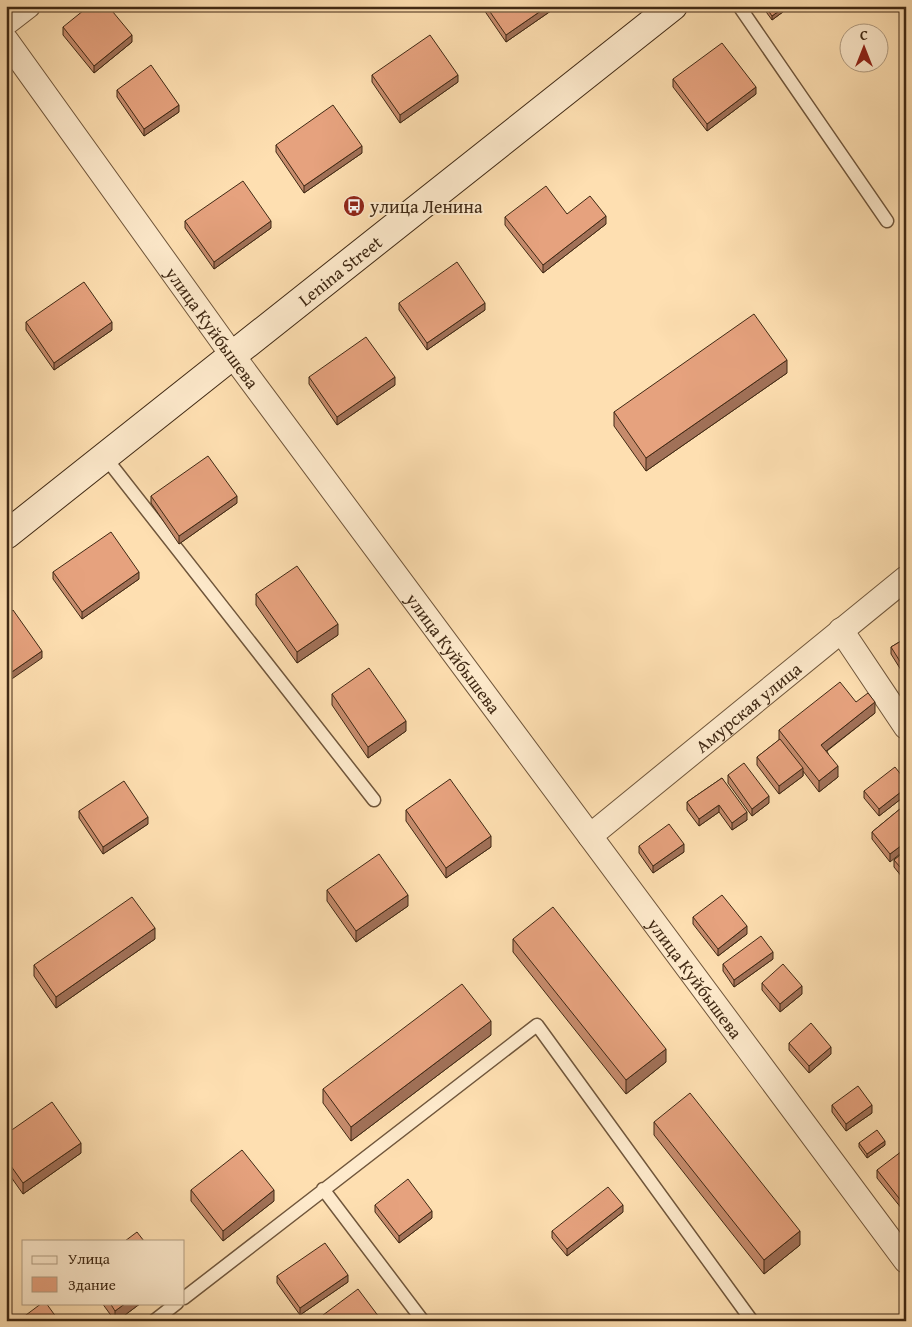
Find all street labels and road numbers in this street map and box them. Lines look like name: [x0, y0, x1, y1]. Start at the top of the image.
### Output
street label: Lenina Street: [292, 228, 388, 312]
street label: улица Куйбышева: [159, 260, 266, 394]
street label: улица Куйбышева: [399, 586, 508, 719]
street label: Амурская улица: [689, 655, 807, 759]
street label: улица Куйбышева: [641, 911, 750, 1044]

